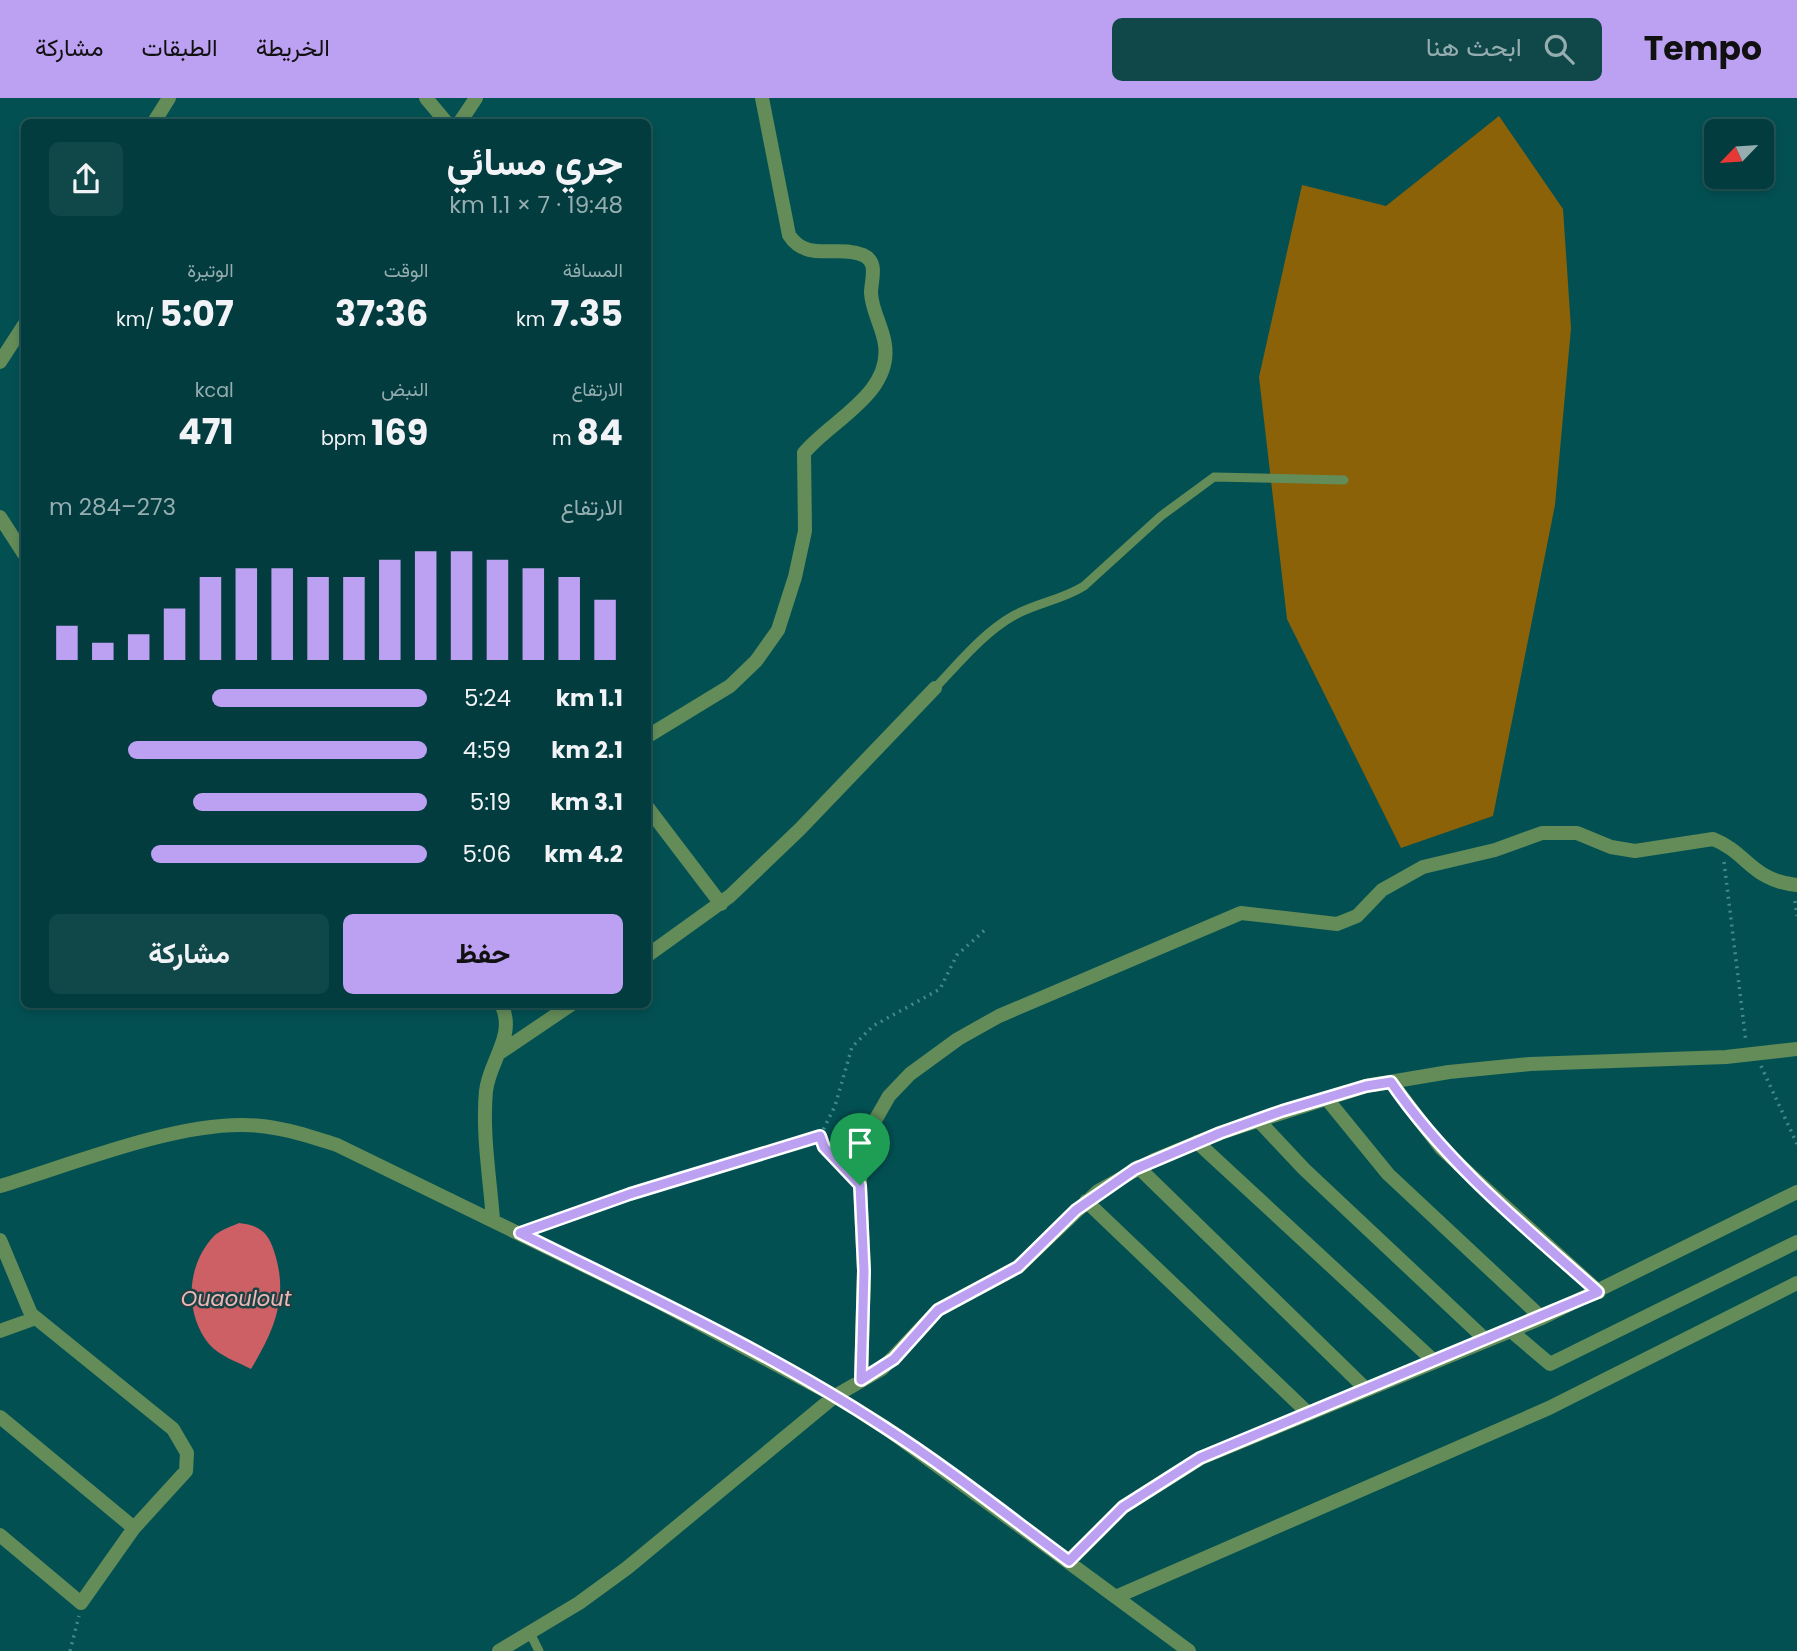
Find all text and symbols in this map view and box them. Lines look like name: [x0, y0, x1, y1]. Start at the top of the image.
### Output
search box: [1112, 18, 1602, 81]
text: Tempo: [1644, 25, 1762, 72]
text: ابحث هنا: [1426, 29, 1522, 65]
icon: search: [1540, 30, 1578, 68]
text: مشاركة: [35, 31, 103, 64]
text: الطبقات: [141, 31, 218, 64]
text: الخريطة: [256, 31, 330, 64]
north arrow: [1704, 119, 1774, 189]
map controls: [1704, 119, 1774, 189]
text: جري مسائي: [446, 135, 623, 188]
button: share: [49, 142, 123, 216]
text: 19:48 · 7 × 1.1 km: [449, 189, 623, 221]
text: الوتيرة: [187, 257, 234, 284]
text: الوقت: [384, 257, 428, 284]
text: المسافة: [563, 257, 623, 284]
text: 5:07: [159, 289, 234, 338]
text: 37:36: [335, 289, 428, 338]
text: 7.35: [550, 289, 623, 338]
text: /km: [116, 306, 159, 333]
text: km: [516, 306, 550, 333]
text: النبض: [381, 376, 428, 403]
text: الارتفاع: [571, 376, 623, 403]
text: kcal: [195, 377, 234, 404]
text: 471: [178, 407, 234, 456]
text: 169: [371, 408, 428, 457]
text: 84: [577, 408, 623, 457]
text: bpm: [321, 425, 371, 452]
text: m: [552, 425, 577, 452]
text: 273–284 m: [49, 491, 176, 523]
text: الارتفاع: [561, 491, 623, 523]
text: 5:24: [464, 682, 511, 714]
text: 1.1 km: [556, 682, 623, 714]
text: 4:59: [463, 734, 511, 766]
text: 2.1 km: [551, 734, 623, 766]
text: 5:19: [470, 786, 511, 818]
text: 3.1 km: [550, 786, 623, 818]
text: 5:06: [463, 838, 511, 870]
text: 4.2 km: [544, 838, 623, 870]
button: مشاركة: [49, 914, 329, 994]
button: حفظ: [343, 914, 623, 994]
pin: [830, 1113, 890, 1185]
icon: arrive: [841, 1124, 879, 1162]
water label: Ouaoulout: [181, 1284, 292, 1313]

